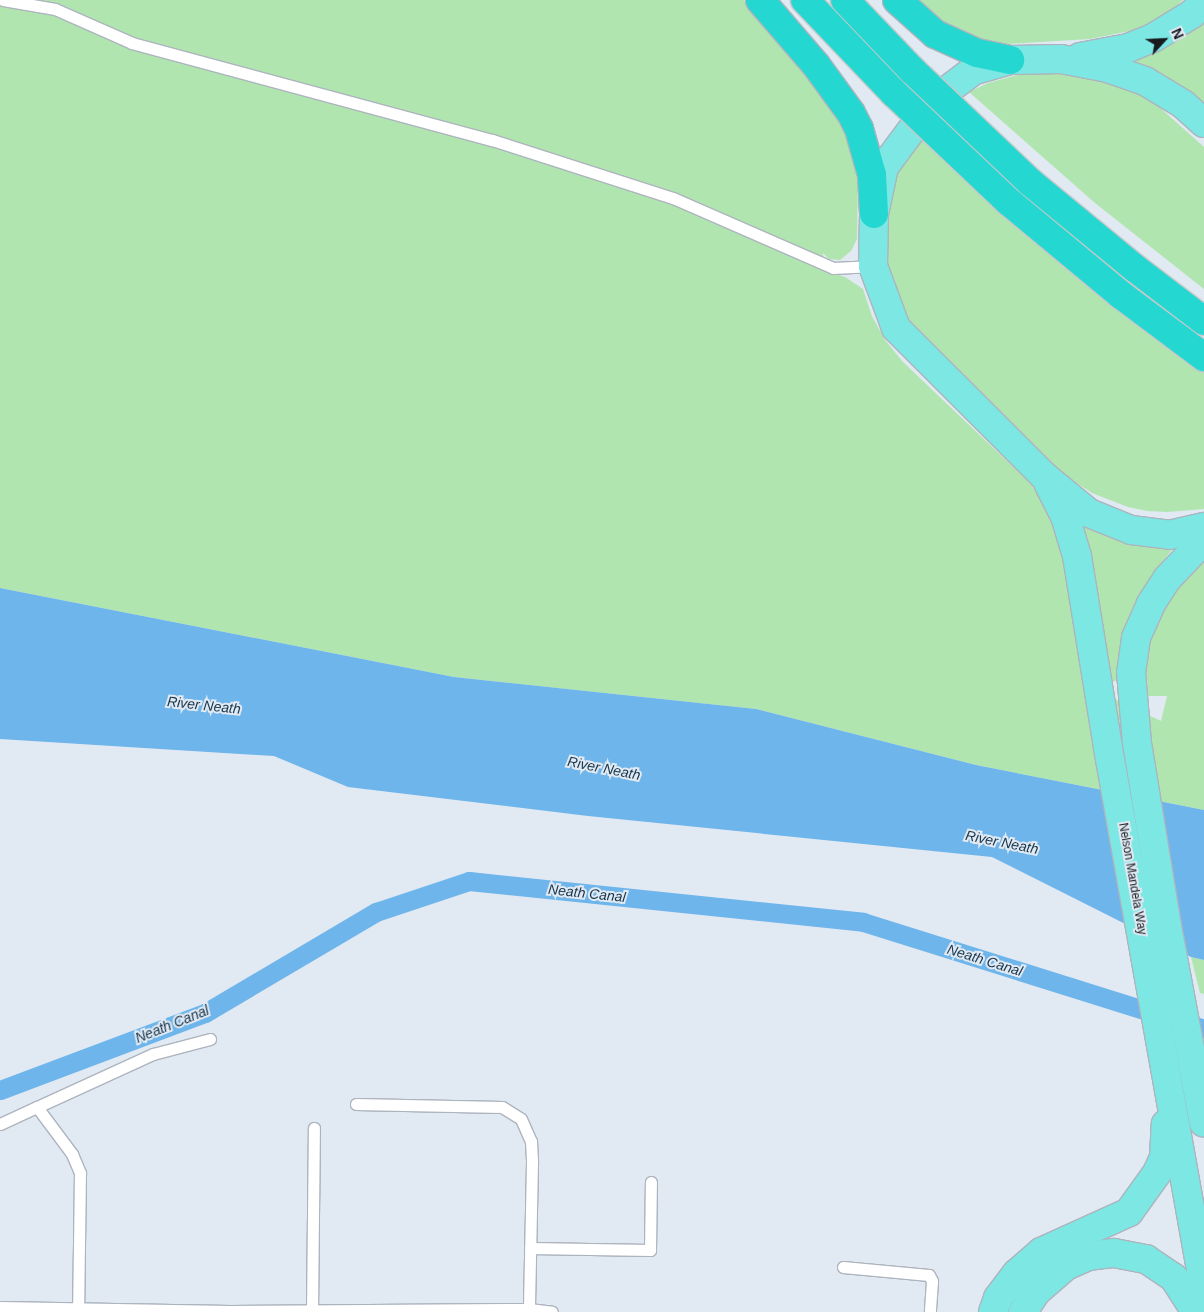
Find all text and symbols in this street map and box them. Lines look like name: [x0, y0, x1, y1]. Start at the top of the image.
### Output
north arrow: [1139, 15, 1189, 65]
text: N: [1168, 26, 1187, 42]
water label: River Neath: [166, 693, 242, 717]
water label: River Neath: [566, 753, 642, 783]
street label: Nelson Mandela Way: [1115, 822, 1149, 936]
water label: River Neath: [964, 827, 1040, 857]
water label: Neath Canal: [547, 881, 627, 905]
water label: Neath Canal: [945, 941, 1025, 979]
water label: Neath Canal: [133, 1002, 211, 1046]

